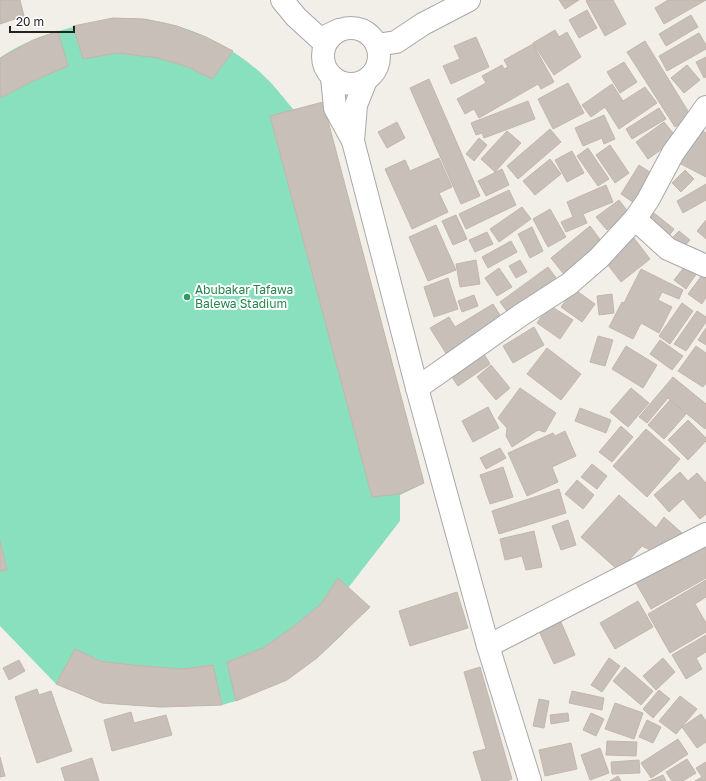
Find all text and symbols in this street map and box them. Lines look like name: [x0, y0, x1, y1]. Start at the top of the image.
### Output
scale bar: [10, 8, 74, 34]
text: 20 m: [16, 14, 44, 29]
place label: Abubakar Tafawa Balewa Stadium: [195, 282, 293, 311]
marker: Abubakar Tafawa Balewa Stadium: [182, 292, 192, 302]

